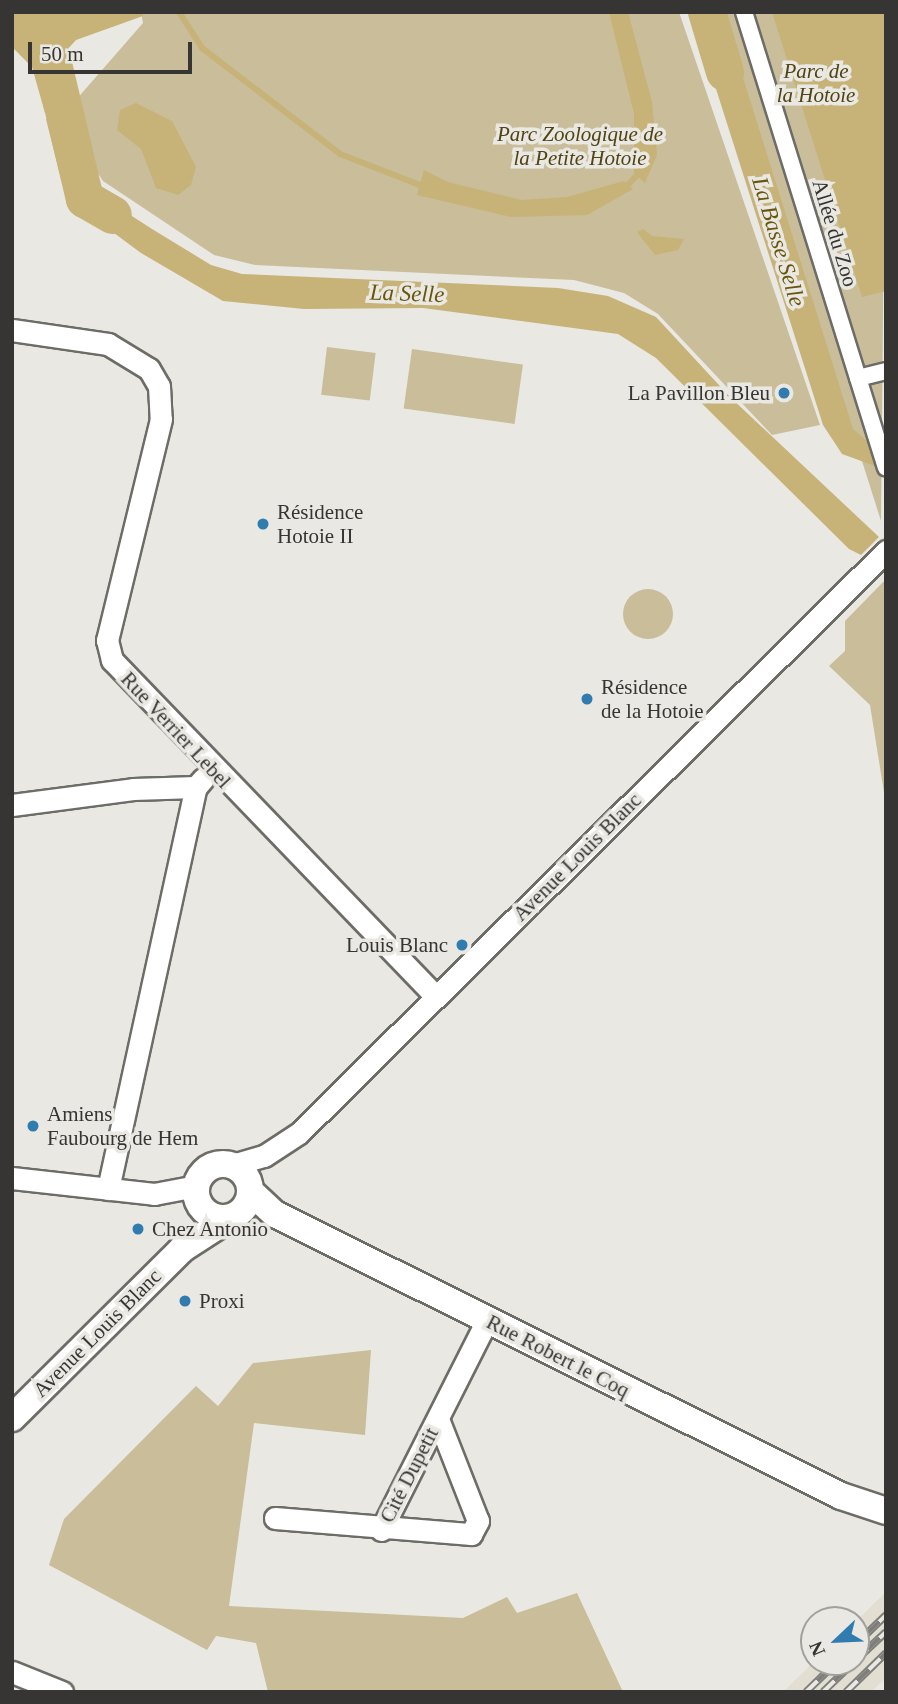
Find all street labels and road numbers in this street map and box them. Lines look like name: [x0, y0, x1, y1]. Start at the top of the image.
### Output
street label: Allée du Zoo: [807, 176, 863, 290]
street label: Rue Verrier Lebel: [115, 666, 237, 794]
street label: Avenue Louis Blanc: [508, 788, 646, 926]
street label: Avenue Louis Blanc: [28, 1264, 166, 1402]
street label: Rue Robert le Coq: [482, 1309, 634, 1403]
street label: Cité Dupetit: [374, 1423, 444, 1527]

